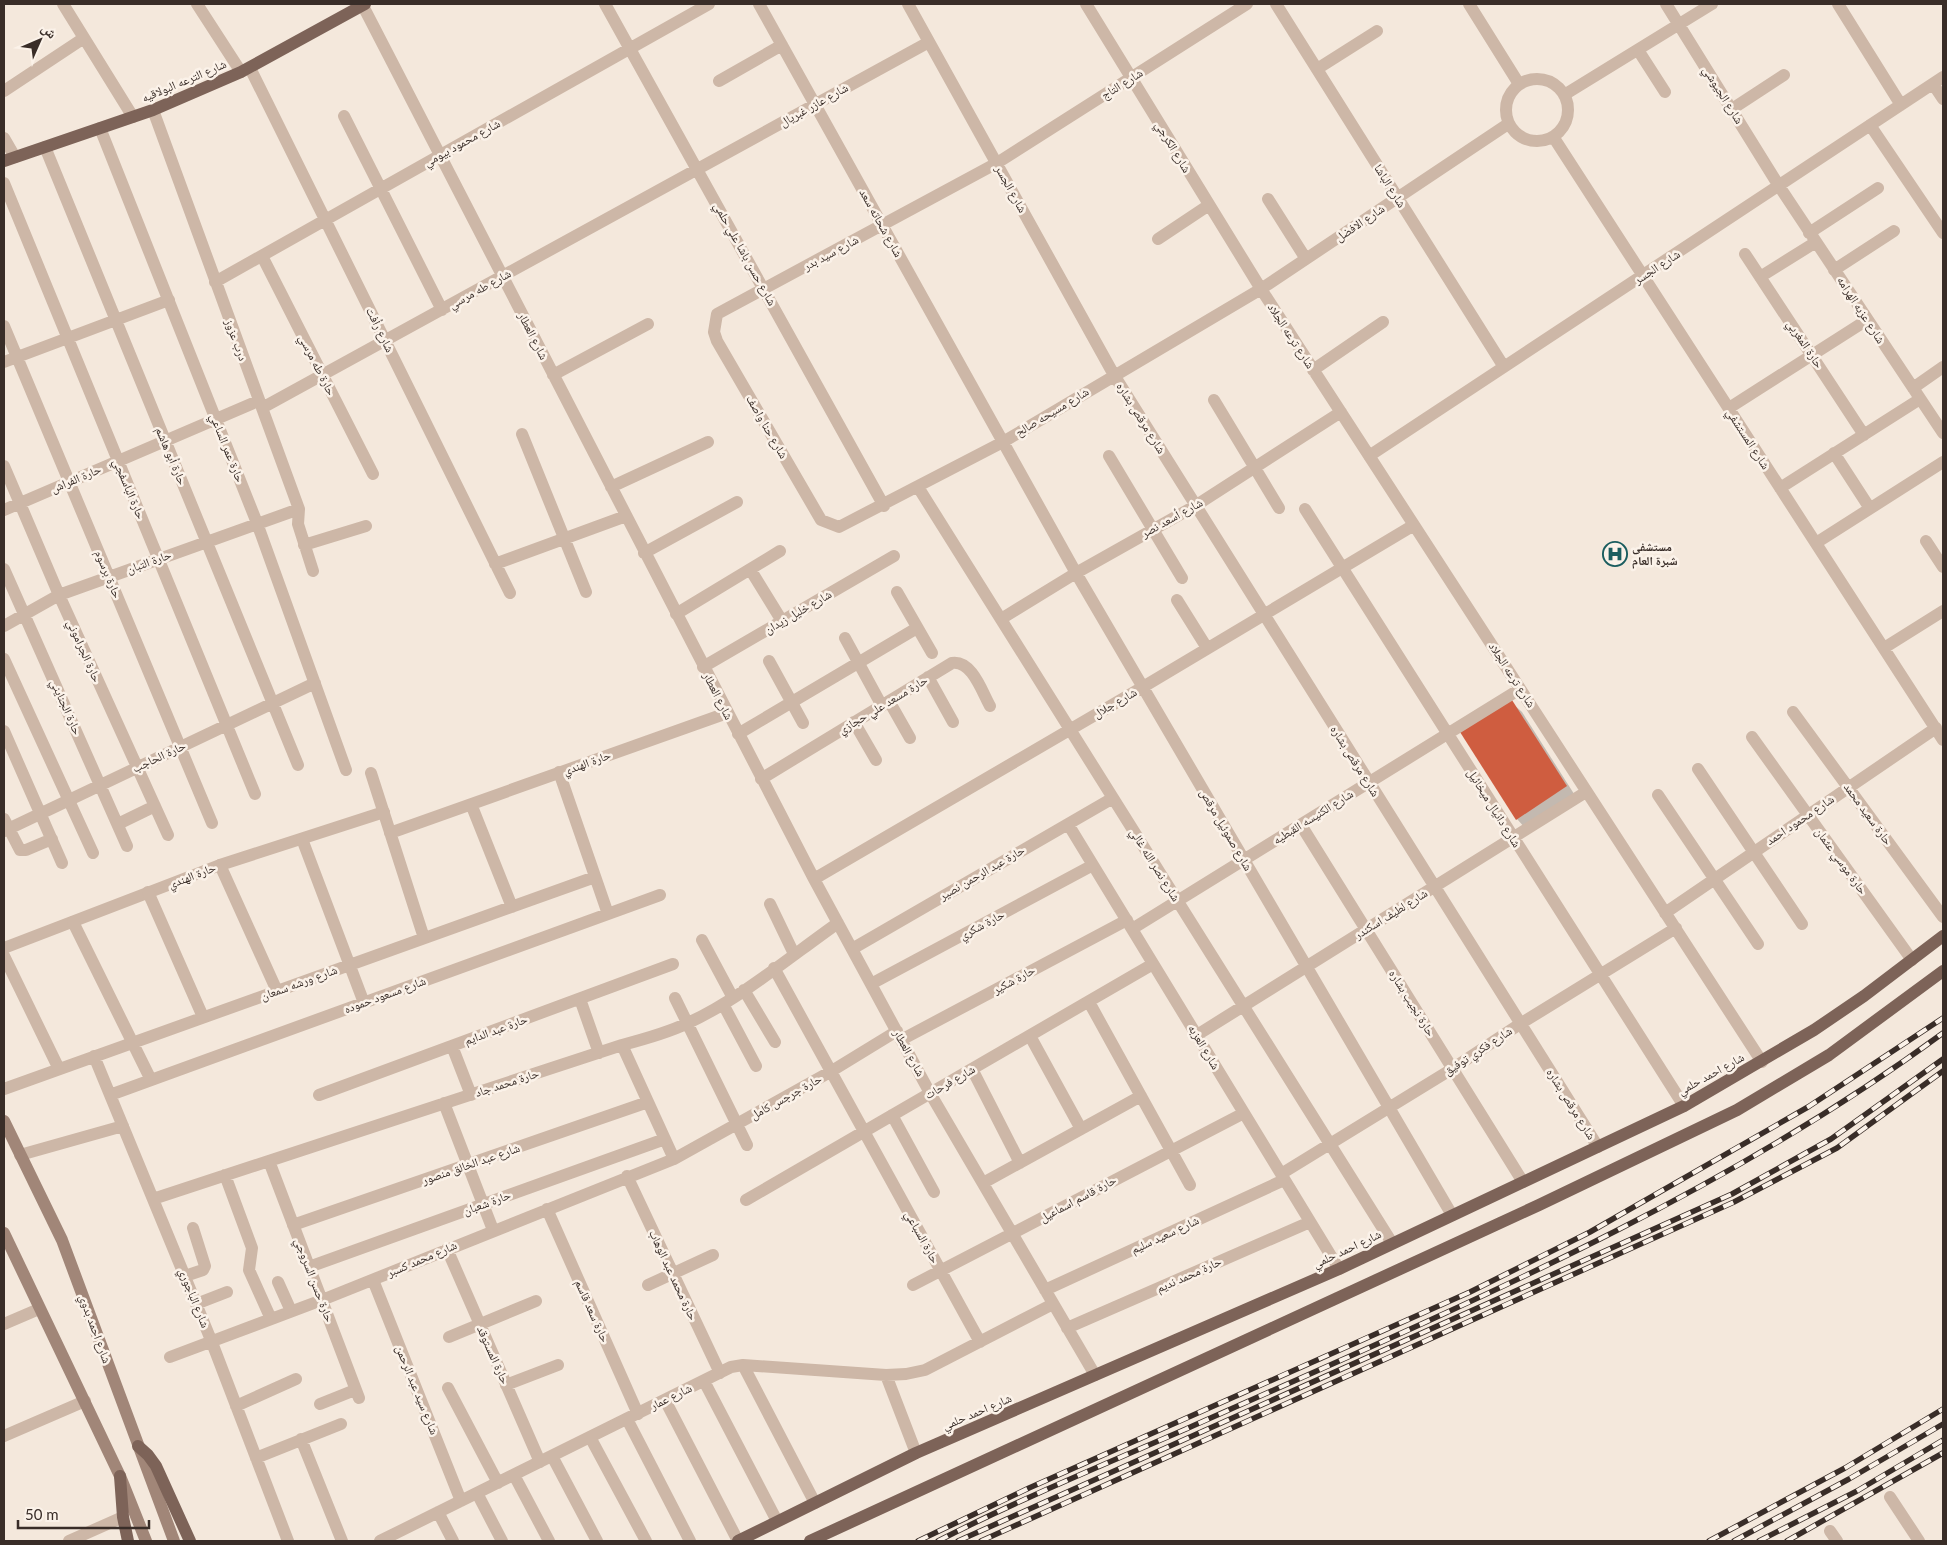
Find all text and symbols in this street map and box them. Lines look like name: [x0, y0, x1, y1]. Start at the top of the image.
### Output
north arrow: [15, 15, 65, 65]
text: ش: [38, 19, 61, 43]
street label: شارع الترعه البولاقيه: [139, 56, 229, 106]
street label: شارع الجيوشي: [1697, 63, 1747, 128]
street label: شارع التاج: [1098, 65, 1146, 103]
street label: شارع عازر غبريال: [777, 80, 851, 130]
street label: شارع محمود بيومي: [421, 115, 504, 172]
street label: شارع الكرجي: [1150, 118, 1195, 177]
street label: شارع الجسر: [991, 161, 1031, 216]
street label: شارع الباشا: [1370, 161, 1410, 211]
street label: شارع شحاته سعد: [856, 186, 906, 260]
street label: شارع حسن باشا علي حلمي: [708, 199, 780, 310]
street label: شارع الافضل: [1332, 201, 1388, 245]
street label: شارع سيد بدر: [800, 232, 862, 275]
street label: شارع الجسر: [1630, 246, 1683, 288]
street label: شارع طه مرسي: [446, 265, 515, 314]
street label: شارع عزبه الهرامه: [1833, 273, 1889, 347]
street label: شارع ترعه الجلاد: [1264, 300, 1318, 372]
street label: شارع رأفت: [362, 305, 398, 355]
street label: شارع العطار: [514, 309, 552, 363]
street label: درب عزوز: [221, 316, 251, 363]
street label: حارة المغربي: [1781, 317, 1827, 373]
street label: حارة طه مرسي: [293, 332, 339, 399]
street label: شارع مرقص بشاره: [1113, 379, 1169, 457]
street label: شارع مسيحه صالح: [1012, 384, 1092, 440]
street label: شارع حنا واصف: [742, 392, 792, 462]
street label: شارع المستشفي: [1721, 406, 1774, 474]
street label: حارة عمر الساعي: [204, 411, 248, 486]
street label: حارة أبو هاشم: [152, 425, 191, 488]
street label: حارة الباسفجي: [107, 456, 149, 523]
street label: حارة الفراش: [48, 461, 104, 496]
street label: شارع أسعد نصر: [1138, 495, 1206, 542]
place label: مستشفى شبرة العام: [1632, 539, 1678, 569]
hospital icon: مستشفى شبرة العام: [1602, 541, 1628, 567]
street label: حارة التبان: [124, 546, 174, 577]
street label: حارة برسوم: [91, 547, 125, 601]
street label: شارع خليل زيدان: [761, 586, 835, 638]
street label: حارة الجراموني: [61, 617, 105, 686]
street label: شارع ترعه الجلاد: [1485, 639, 1539, 711]
street label: شارع العطار: [699, 669, 737, 723]
street label: حارة مسعد علي حجازي: [835, 672, 932, 740]
street label: حارة الجنايني: [45, 677, 85, 738]
street label: شارع جلال: [1090, 684, 1140, 722]
street label: شارع مرقص بشاره: [1327, 722, 1383, 800]
street label: حارة الحاجب: [130, 738, 188, 776]
street label: حارة الهندي: [561, 747, 614, 781]
street label: شارع دانيال ميخائيل: [1463, 766, 1525, 851]
street label: حارة سعيد محمد: [1841, 780, 1896, 848]
street label: شارع صموئيل مرقص: [1196, 786, 1256, 874]
street label: شارع الكنيسه القبطيه: [1270, 786, 1356, 848]
street label: شارع محمود احمد: [1763, 791, 1837, 849]
street label: حارة موسي عثمان: [1810, 824, 1871, 899]
street label: شارع نصر الله غالي: [1124, 825, 1184, 906]
street label: حارة عبد الرحمن نصير: [935, 842, 1028, 904]
street label: حارة الهندي: [166, 859, 219, 894]
street label: شارع لطيف اسكندر: [1351, 885, 1431, 943]
street label: حارة شكري: [957, 906, 1009, 945]
street label: شارع ورشه سمعان: [258, 962, 340, 1004]
street label: حارة شكير: [989, 962, 1038, 998]
street label: حارة نجيب بشاره: [1386, 967, 1439, 1039]
street label: شارع مسعود حموده: [342, 973, 428, 1017]
street label: حارة عبد الدايم: [462, 1011, 530, 1049]
street label: شارع العزبه: [1184, 1022, 1224, 1073]
street label: شارع فكري توفيق: [1441, 1023, 1516, 1081]
street label: شارع العطار: [889, 1026, 929, 1079]
street label: شارع احمد حلمي: [1675, 1049, 1748, 1101]
street label: شارع فرحات: [922, 1061, 978, 1103]
street label: حارة محمد جاد: [473, 1065, 541, 1100]
street label: شارع مرقص بشاره: [1543, 1065, 1599, 1143]
street label: حارة جرجس كامل: [747, 1071, 824, 1122]
street label: شارع عبد الخالق منصور: [419, 1140, 522, 1189]
street label: حارة قاسم اسماعيل: [1037, 1172, 1120, 1226]
street label: حارة شعبان: [461, 1187, 513, 1218]
street label: حارة السباعي: [899, 1208, 943, 1267]
street label: شارع سعيد سليم: [1128, 1212, 1202, 1258]
street label: شارع احمد حلمي: [1310, 1226, 1385, 1274]
street label: حارة محمد عبد الوهاب: [646, 1227, 701, 1323]
street label: حارة حسن السروجي: [289, 1236, 337, 1325]
street label: شارع محمد كسبر: [384, 1237, 459, 1281]
street label: حارة محمد نديم: [1154, 1253, 1225, 1297]
street label: شارع الباجوري: [173, 1266, 213, 1331]
street label: حارة سعد قاسم: [571, 1277, 613, 1345]
street label: شارع احمد بدوي: [73, 1292, 115, 1366]
street label: حارة المستوقد: [474, 1323, 513, 1387]
street label: شارع سيد عبد الرحمن: [392, 1343, 442, 1437]
street label: شارع عمار: [647, 1380, 695, 1414]
street label: شارع احمد حلمي: [940, 1390, 1015, 1436]
scale bar: [18, 1498, 149, 1530]
text: 50 m: [25, 1505, 59, 1523]

